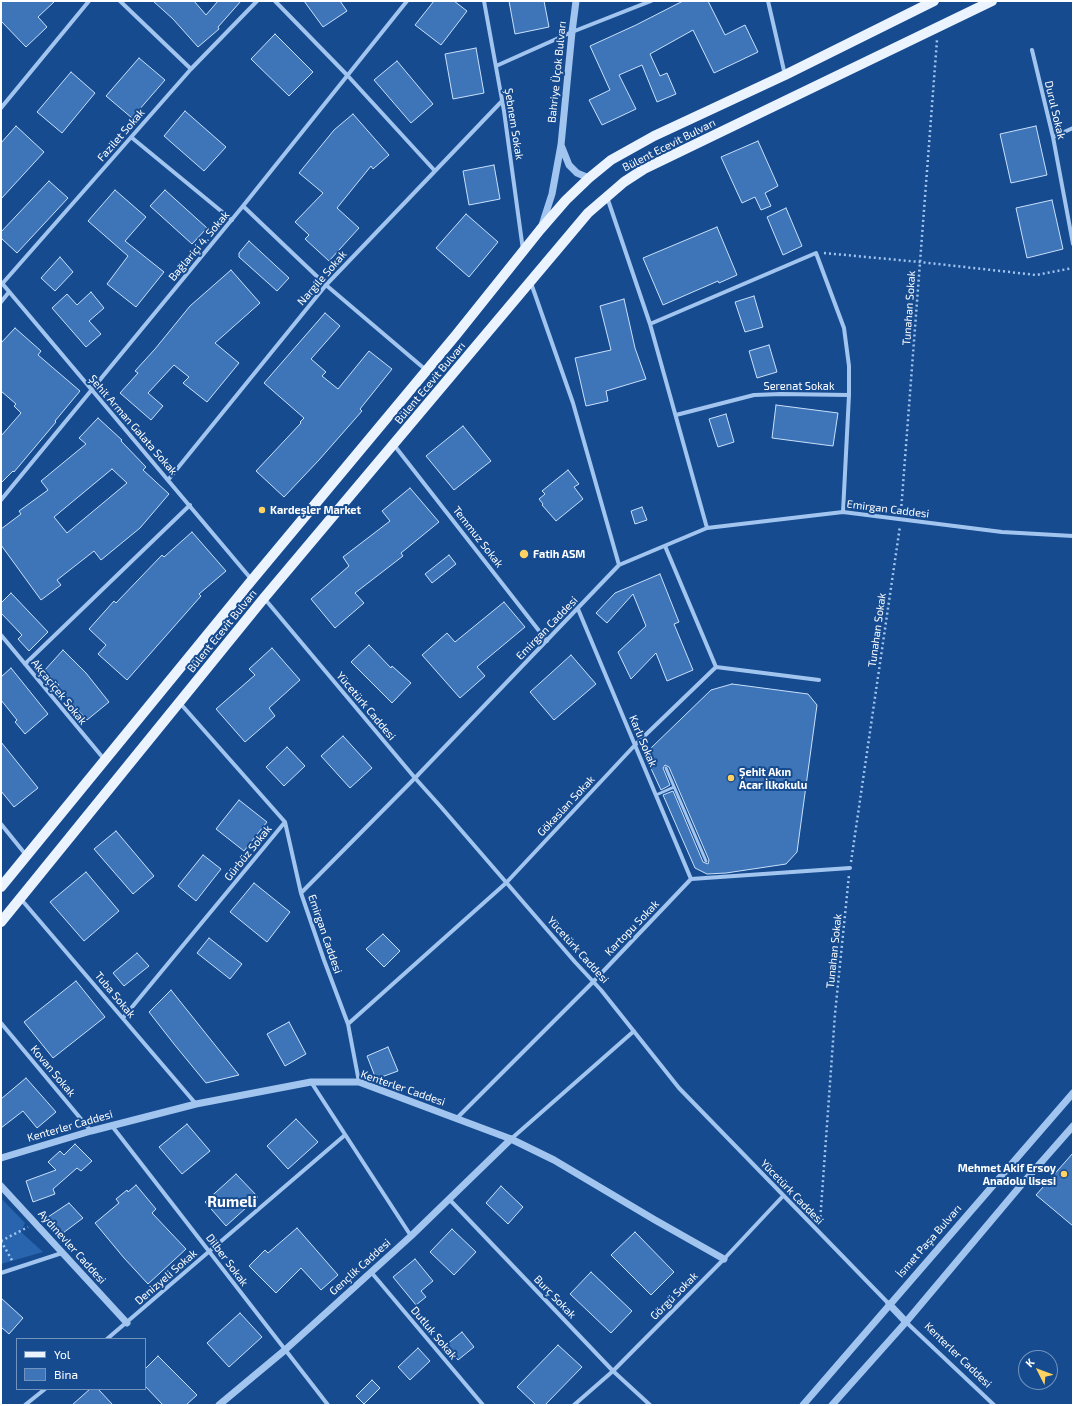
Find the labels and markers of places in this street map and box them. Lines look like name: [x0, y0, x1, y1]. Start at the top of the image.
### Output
place label: Kardeşler Market: [270, 503, 361, 517]
marker: Kardeşler Market: [257, 505, 267, 515]
place label: Fatih ASM: [533, 547, 585, 561]
marker: Fatih ASM: [518, 548, 530, 560]
place label: Şehit Akın Acar İlkokulu: [739, 765, 807, 791]
marker: Şehit Akın Acar İlkokulu: [726, 773, 736, 783]
place label: Mehmet Akif Ersoy Anadolu lisesi: [958, 1161, 1056, 1187]
marker: Mehmet Akif Ersoy Anadolu lisesi: [1059, 1169, 1069, 1179]

